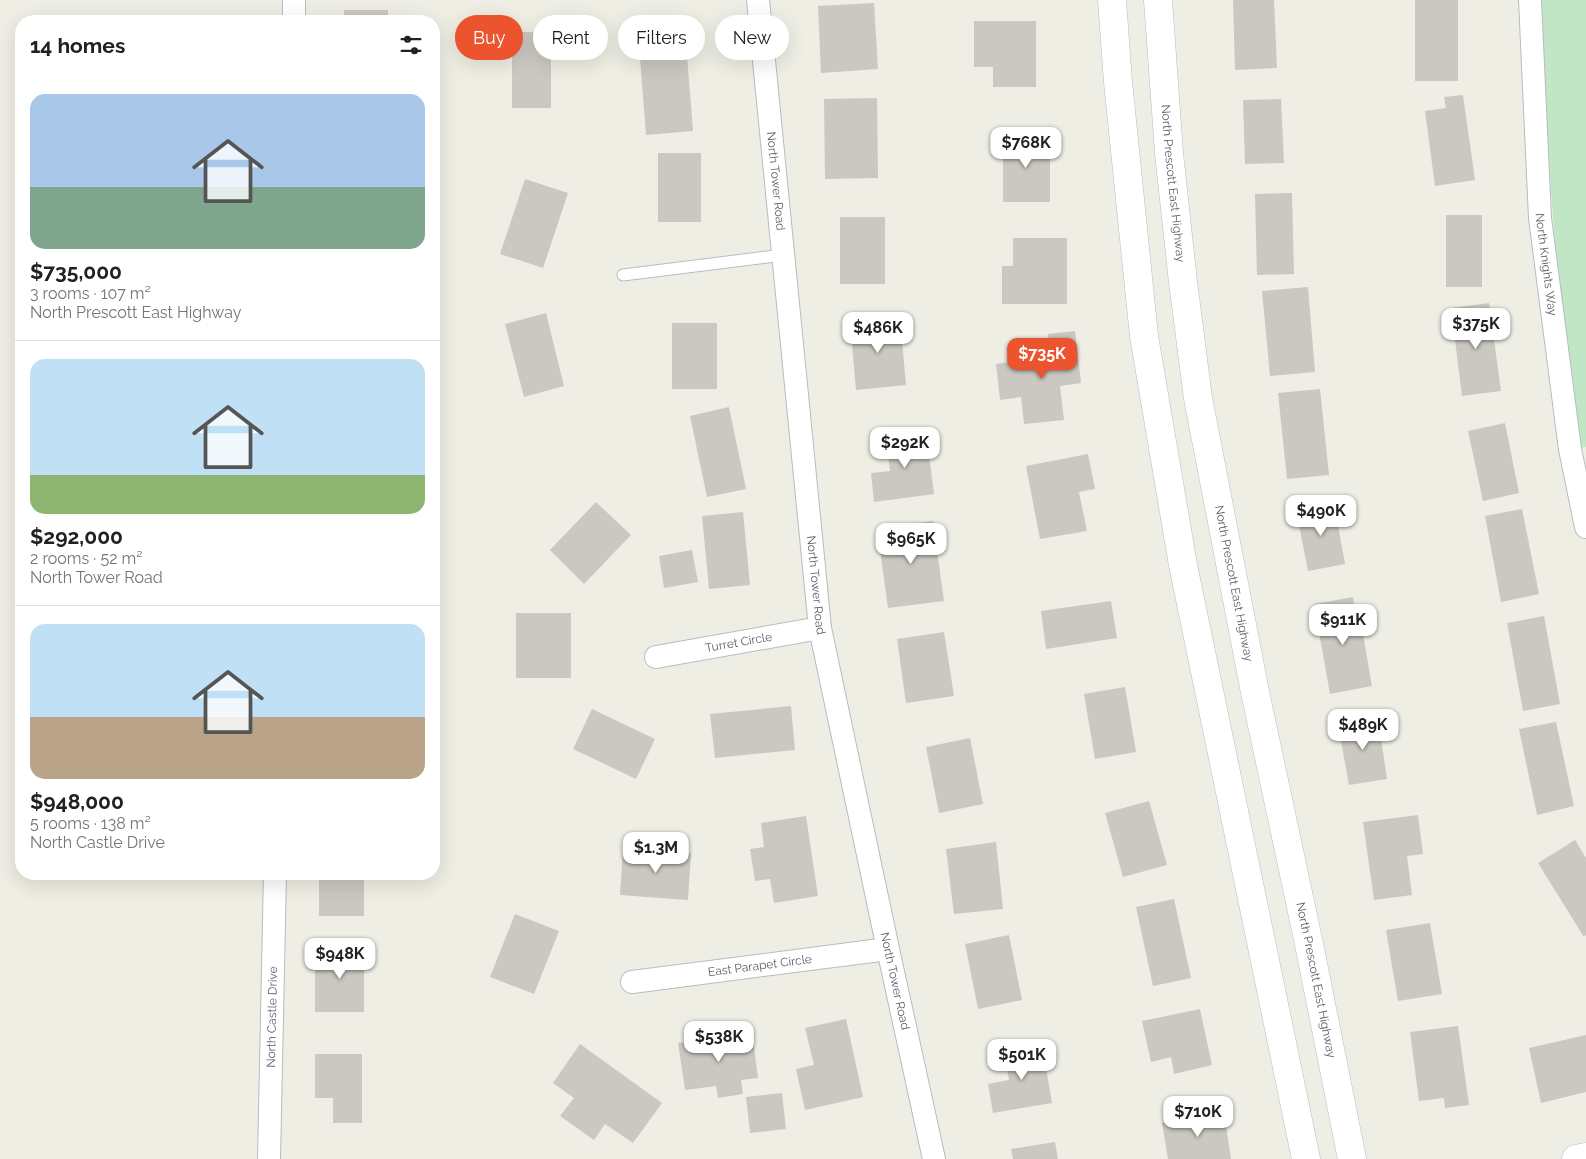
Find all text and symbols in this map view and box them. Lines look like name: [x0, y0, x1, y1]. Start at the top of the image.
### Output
chip: Buy: [455, 15, 523, 60]
chip: Rent: [533, 15, 608, 60]
chip: Filters: [618, 15, 705, 60]
chip: New: [715, 15, 789, 60]
icon: filters: [397, 31, 425, 59]
text: 14 homes: [30, 33, 125, 58]
street label: North Prescott East Highway: [1159, 104, 1188, 264]
icon: home: [183, 126, 273, 216]
pin: $768K: [991, 126, 1061, 169]
street label: North Tower Road: [764, 131, 788, 231]
text: $768K: [1001, 133, 1051, 152]
street label: North Knights Way: [1533, 213, 1560, 317]
text: $735,000: [30, 259, 122, 284]
text: 3 rooms · 107 m²: [30, 284, 151, 303]
text: North Prescott East Highway: [30, 303, 241, 322]
pin: $375K: [1441, 308, 1511, 350]
pin: $486K: [843, 312, 913, 354]
text: $375K: [1452, 314, 1500, 333]
text: $486K: [853, 318, 903, 337]
pin: $735K: [1007, 338, 1077, 380]
text: $735K: [1018, 344, 1066, 363]
icon: home: [183, 392, 273, 482]
pin: $292K: [870, 426, 940, 469]
text: $292K: [881, 433, 929, 452]
pin: $490K: [1286, 494, 1356, 537]
text: $490K: [1296, 501, 1346, 520]
street label: North Prescott East Highway: [1212, 504, 1256, 663]
pin: $965K: [876, 522, 946, 565]
text: $292,000: [30, 524, 123, 549]
text: $965K: [887, 529, 935, 548]
street label: North Tower Road: [804, 535, 828, 636]
text: 2 rooms · 52 m²: [30, 549, 142, 568]
text: North Tower Road: [30, 568, 163, 587]
pin: $911K: [1308, 604, 1378, 646]
text: $911K: [1320, 610, 1366, 629]
street label: Turret Circle: [704, 630, 773, 655]
icon: home: [183, 657, 273, 747]
pin: $489K: [1328, 708, 1398, 751]
text: $489K: [1338, 715, 1388, 734]
text: $948,000: [30, 789, 124, 814]
text: 5 rooms · 138 m²: [30, 814, 151, 833]
pin: $1.3M: [621, 832, 691, 874]
text: North Castle Drive: [30, 833, 165, 852]
text: $1.3M: [634, 838, 678, 857]
street label: North Prescott East Highway: [1293, 901, 1339, 1060]
street label: North Tower Road: [878, 931, 913, 1031]
pin: $948K: [305, 938, 375, 980]
text: $948K: [315, 944, 365, 963]
street label: East Parapet Circle: [707, 952, 813, 979]
street label: North Castle Drive: [264, 966, 280, 1068]
pin: $538K: [684, 1020, 754, 1063]
text: $538K: [695, 1027, 743, 1046]
pin: $501K: [987, 1038, 1057, 1081]
text: $501K: [998, 1045, 1046, 1064]
pin: $710K: [1163, 1096, 1233, 1138]
text: $710K: [1174, 1102, 1222, 1121]

